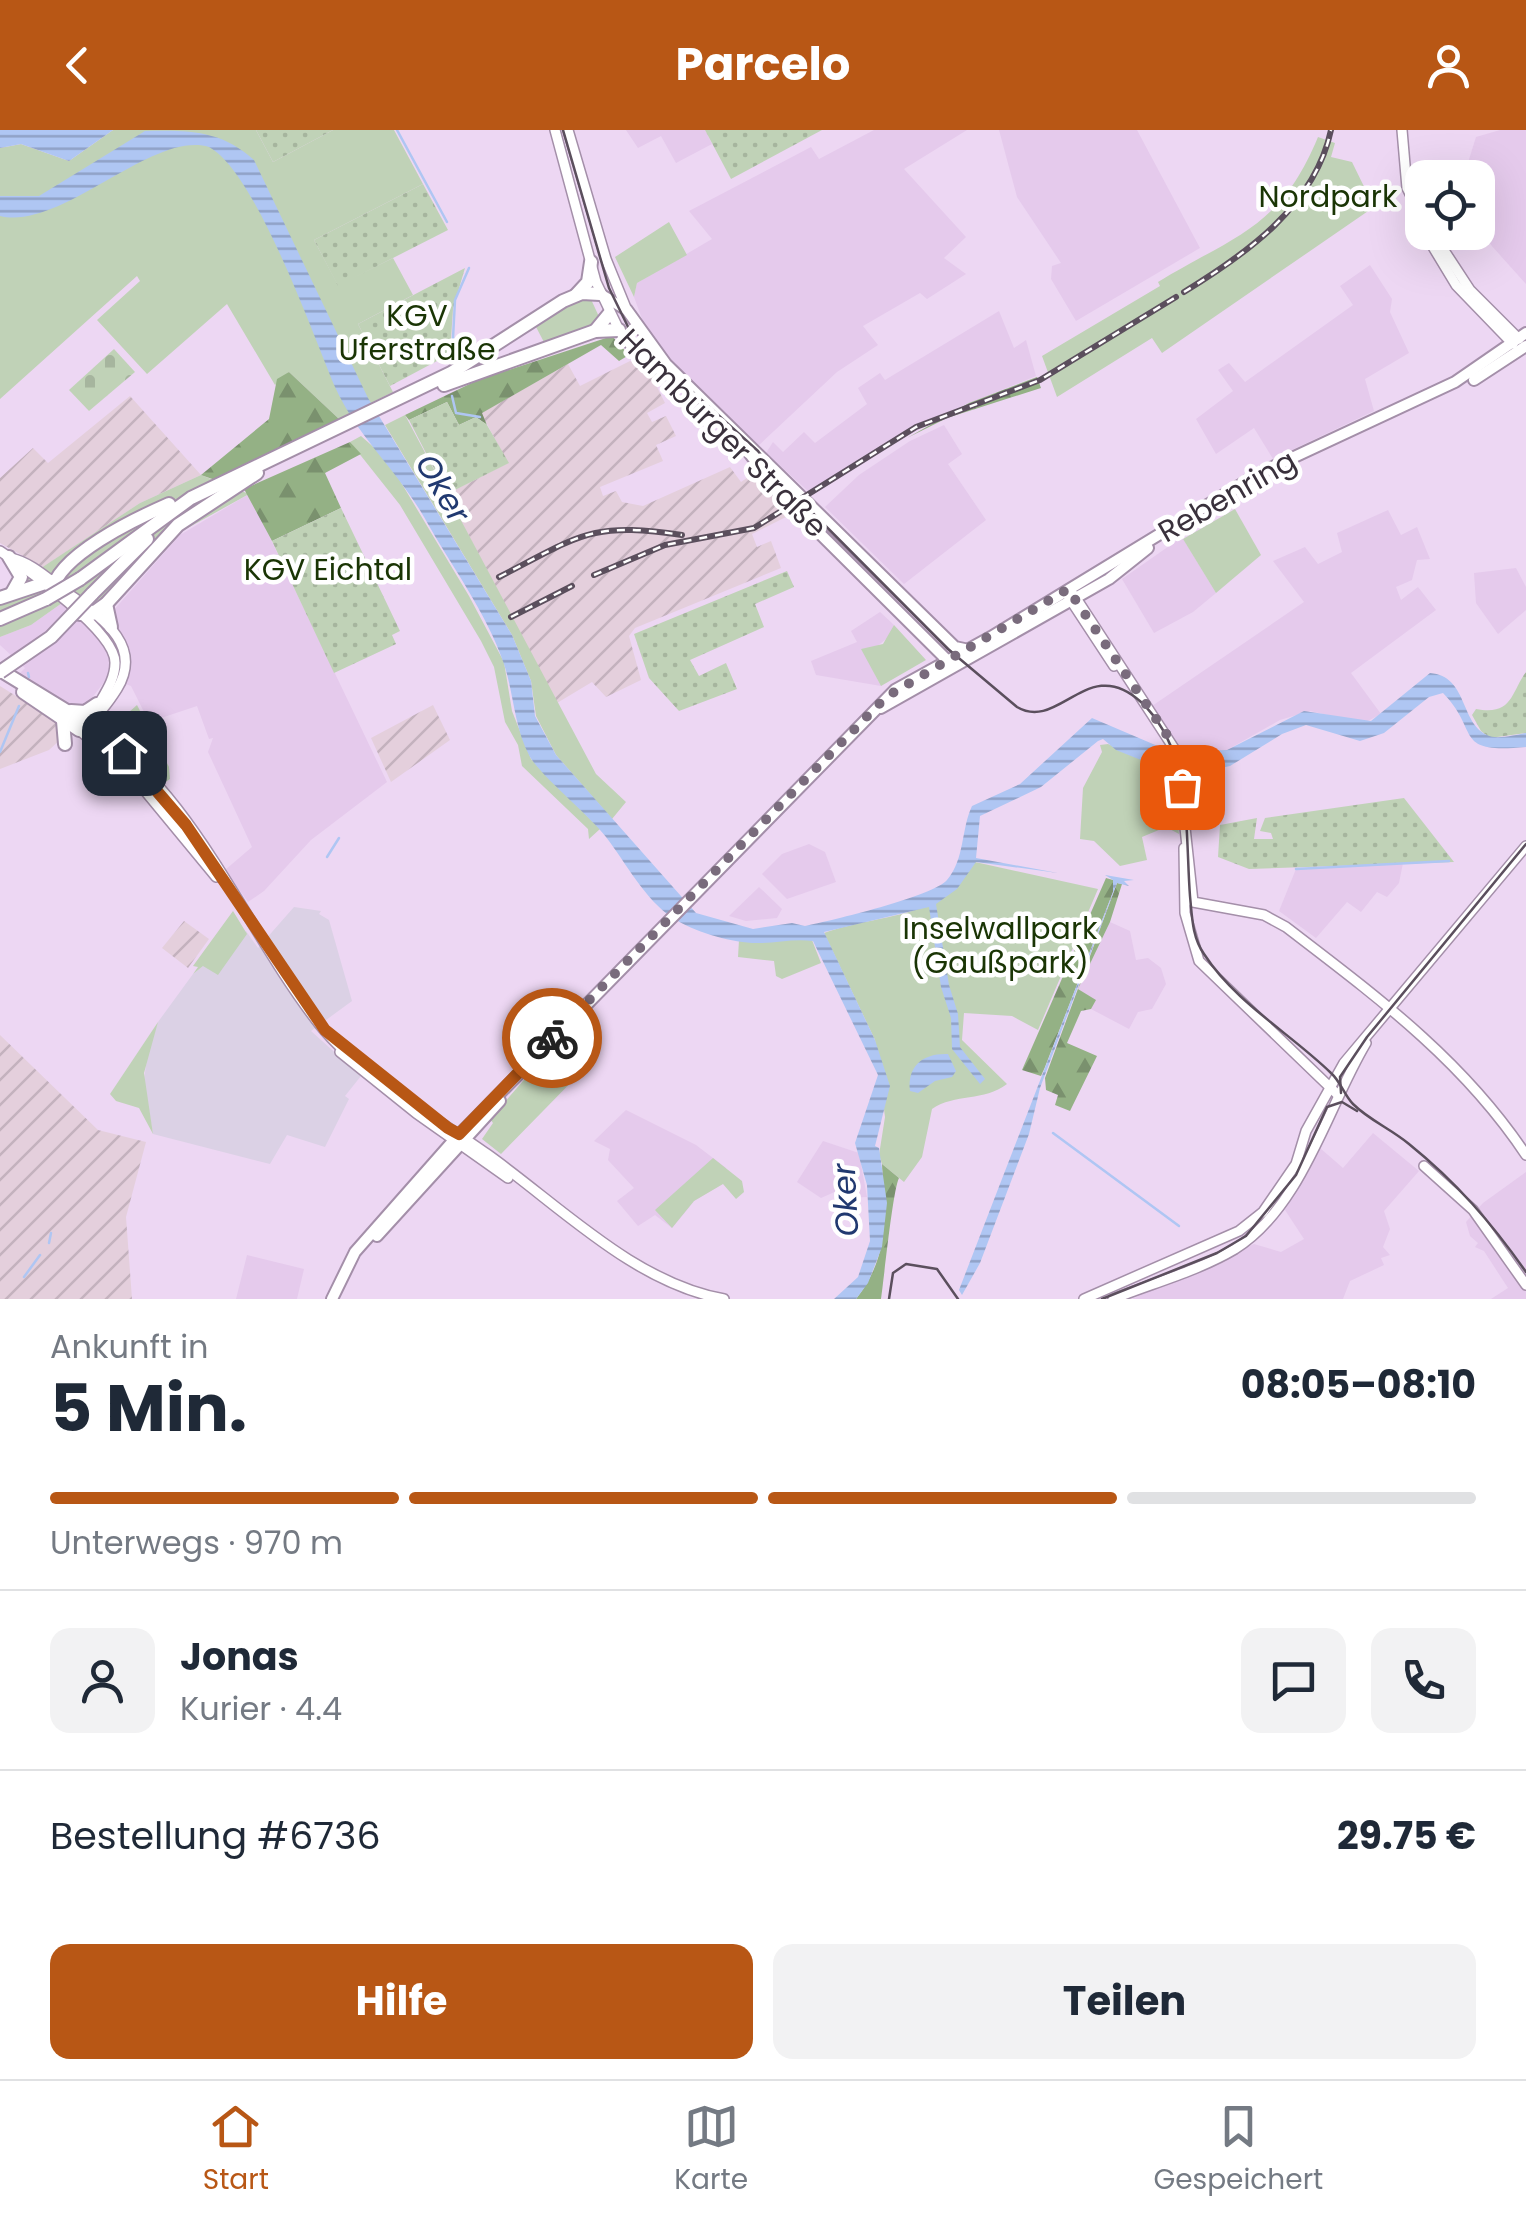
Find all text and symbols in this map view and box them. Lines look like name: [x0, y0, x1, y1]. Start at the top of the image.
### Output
text: Parcelo: [676, 33, 850, 96]
icon: back: [50, 38, 105, 93]
icon: person: [1421, 38, 1476, 93]
map controls: [1405, 160, 1495, 250]
button: locate: [1405, 160, 1495, 250]
park label: Nordpark: [1259, 175, 1398, 218]
park label: KGV Uferstraße: [339, 294, 496, 371]
street label: Hamburger Straße: [609, 319, 837, 547]
street label: Rebenring: [1150, 439, 1304, 553]
water label: Oker: [405, 445, 482, 532]
park label: KGV Eichtal: [244, 548, 412, 591]
pin: [82, 711, 167, 796]
icon: home: [97, 726, 152, 781]
pin: [1140, 745, 1225, 830]
icon: bag: [1155, 760, 1210, 815]
park label: Inselwallpark (Gaußpark): [902, 907, 1098, 984]
courier: [502, 988, 602, 1088]
icon: bike: [525, 1011, 580, 1066]
water label: Oker: [821, 1161, 869, 1238]
text: Ankunft in: [50, 1324, 209, 1369]
text: 08:05–08:10: [1241, 1358, 1476, 1411]
text: 5 Min.: [50, 1363, 247, 1454]
text: Unterwegs · 970 m: [50, 1520, 343, 1565]
button: person: [50, 1628, 155, 1733]
button: chat: [1241, 1628, 1346, 1733]
button: phone: [1371, 1628, 1476, 1733]
text: Jonas: [180, 1630, 299, 1683]
text: Kurier · 4.4: [180, 1686, 342, 1731]
text: Bestellung #6736: [50, 1809, 381, 1862]
text: 29.75 €: [1337, 1809, 1476, 1862]
button: Hilfe: [50, 1944, 753, 2059]
button: Teilen: [773, 1944, 1476, 2059]
tab: Start: [203, 2099, 269, 2201]
tab: Karte: [674, 2099, 748, 2201]
tab: Gespeichert: [1153, 2099, 1323, 2201]

